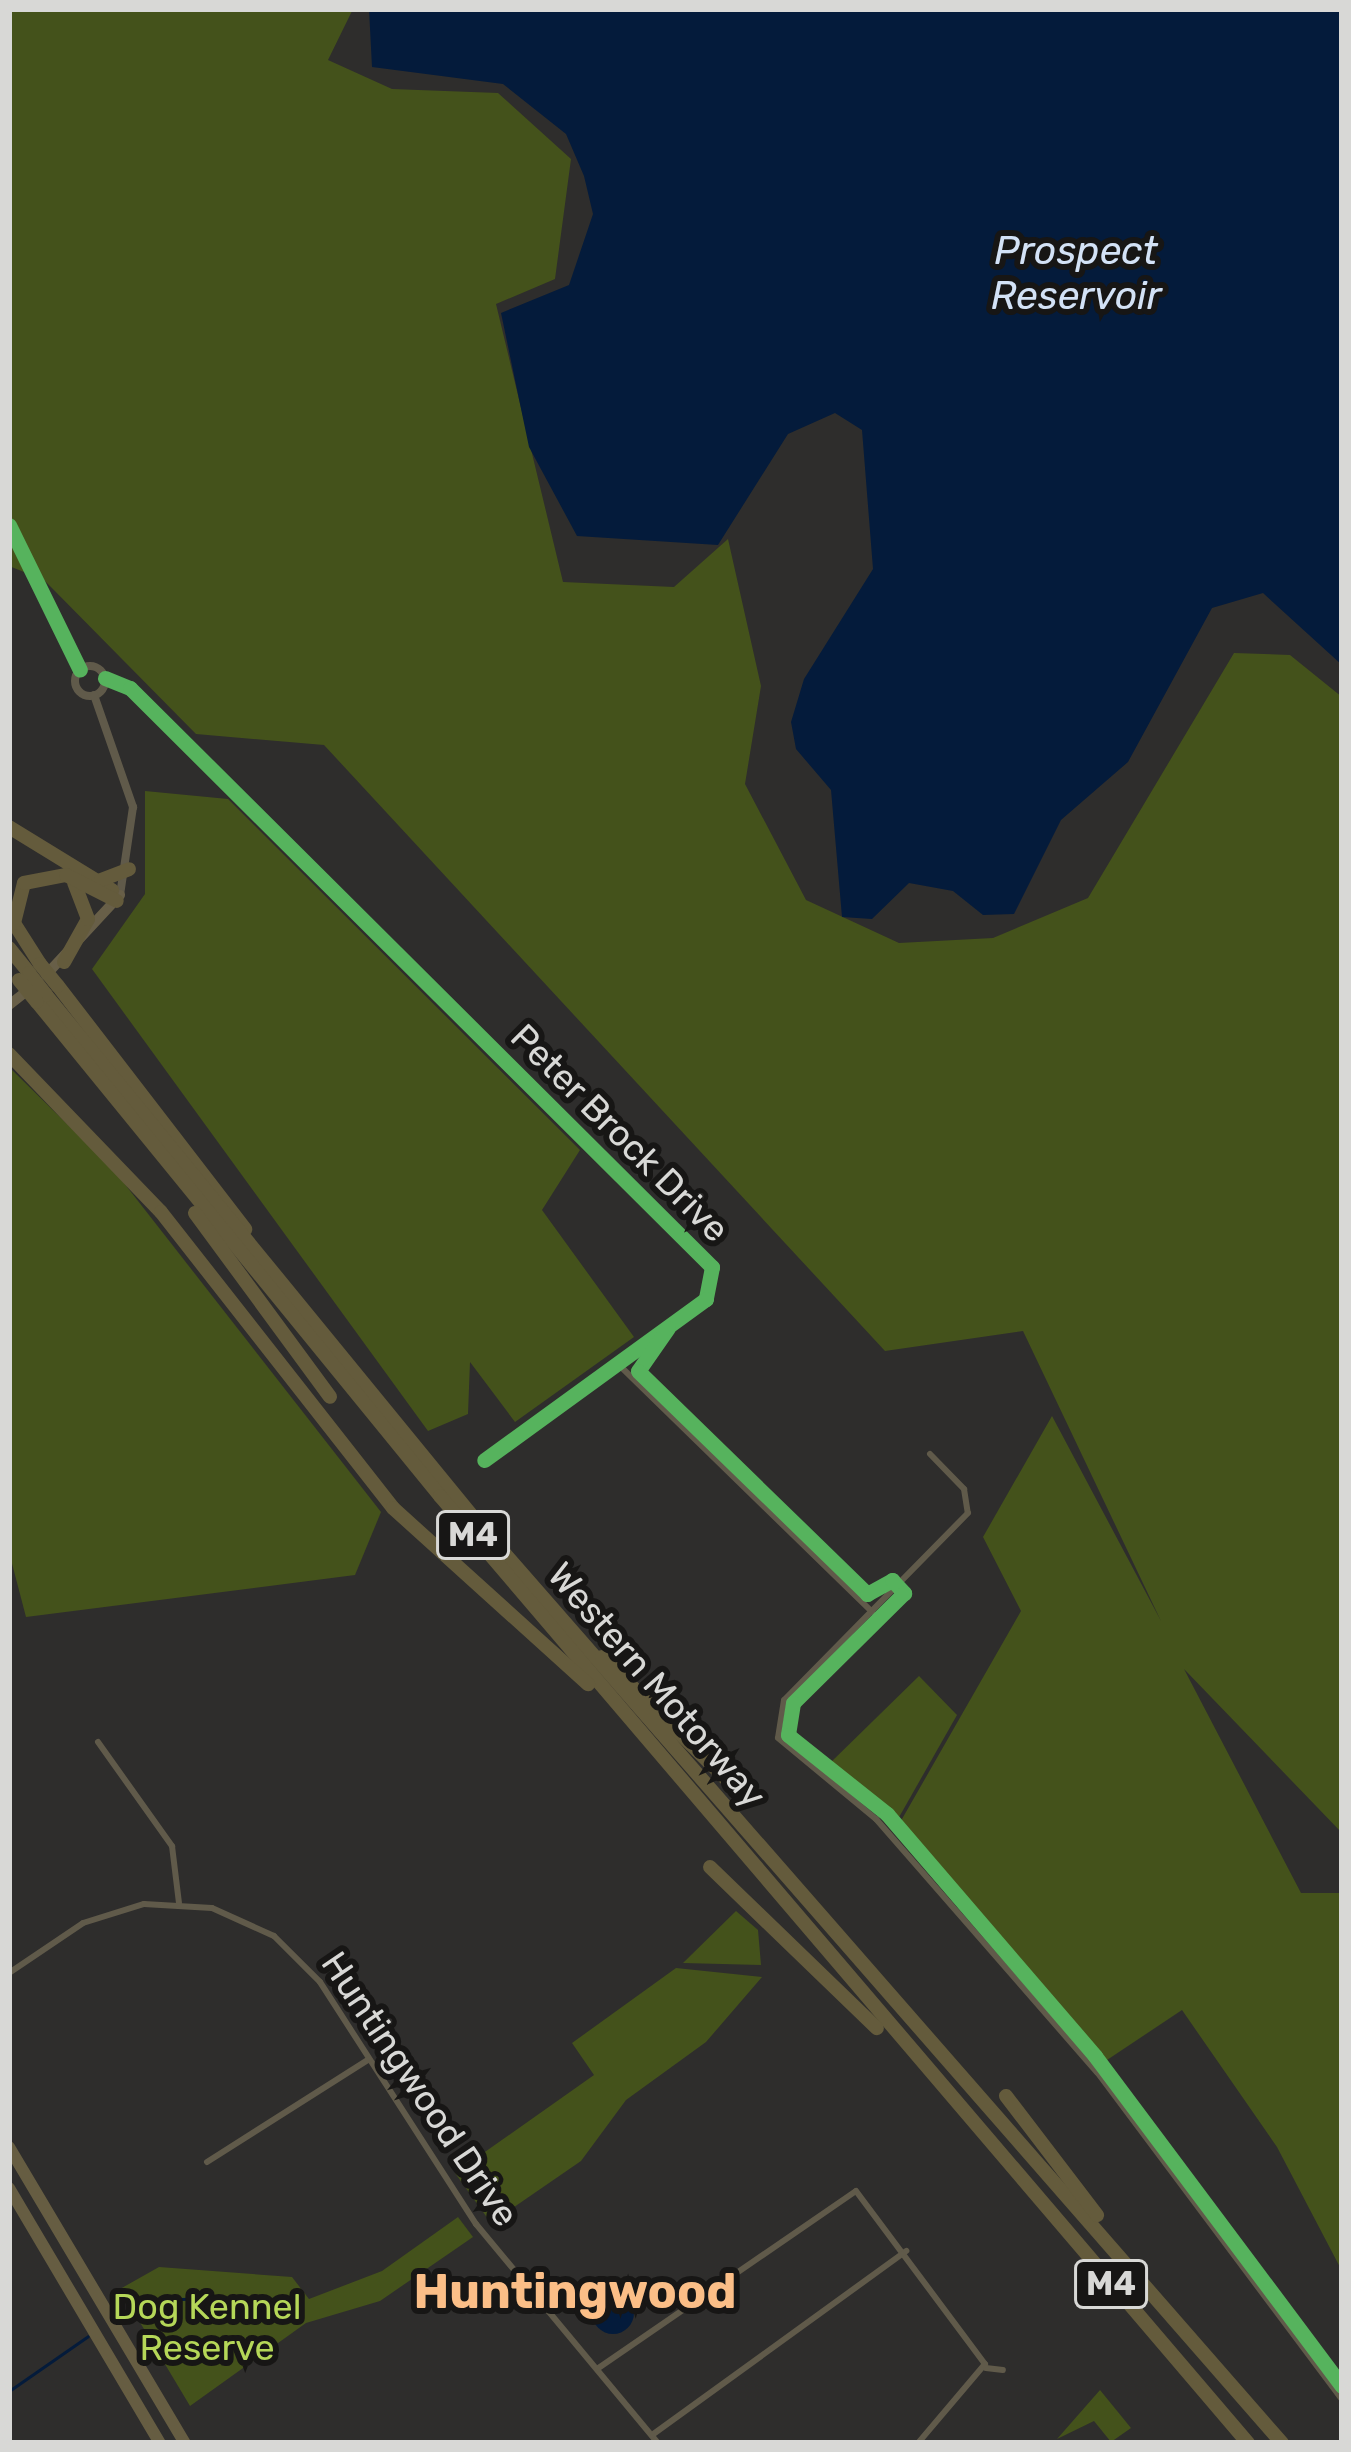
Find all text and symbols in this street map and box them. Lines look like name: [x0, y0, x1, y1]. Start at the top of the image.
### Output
water label: Prospect Reservoir: [990, 229, 1162, 320]
street label: Peter Brock Drive: [502, 1015, 738, 1251]
road number: M4: [434, 1508, 512, 1562]
street label: Western Motorway: [539, 1554, 775, 1816]
street label: Huntingwood Drive: [312, 1944, 528, 2234]
road number: M4: [1072, 2257, 1150, 2311]
district label: Huntingwood: [414, 2263, 736, 2321]
park label: Dog Kennel Reserve: [112, 2284, 302, 2369]

